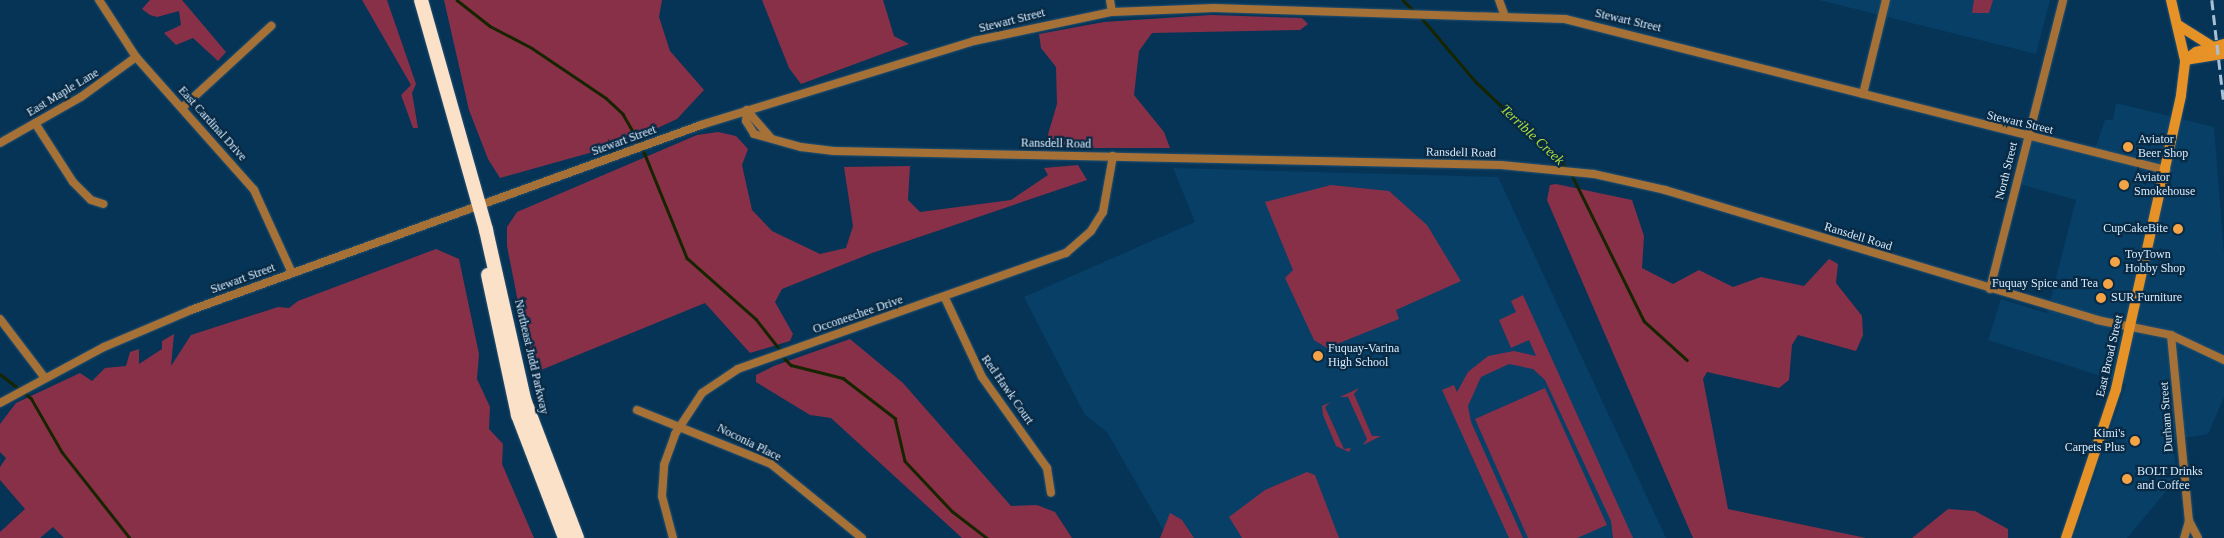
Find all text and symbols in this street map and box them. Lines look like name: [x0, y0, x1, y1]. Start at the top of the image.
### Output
street label: Stewart Street: [977, 6, 1047, 36]
street label: Stewart Street: [1593, 6, 1663, 36]
street label: East Maple Lane: [24, 66, 102, 120]
street label: East Cardinal Drive: [175, 84, 249, 164]
water label: Terrible Creek: [1497, 101, 1567, 169]
street label: Stewart Street: [1985, 108, 2055, 138]
street label: Stewart Street: [590, 123, 658, 159]
place label: Aviator Beer Shop: [2138, 133, 2188, 161]
street label: Ransdell Road: [1021, 136, 1091, 152]
street label: North Street: [1993, 141, 2021, 201]
marker: Aviator Beer Shop: [2122, 141, 2134, 153]
street label: Ransdell Road: [1426, 145, 1496, 161]
place label: Aviator Smokehouse: [2134, 171, 2195, 199]
marker: Aviator Smokehouse: [2118, 179, 2130, 191]
street label: Ransdell Road: [1822, 220, 1894, 254]
place label: CupCakeBite: [2103, 222, 2168, 236]
marker: CupCakeBite: [2172, 223, 2184, 235]
place label: ToyTown Hobby Shop: [2125, 248, 2185, 276]
marker: ToyTown Hobby Shop: [2109, 256, 2121, 268]
street label: Stewart Street: [209, 261, 277, 297]
place label: Fuquay Spice and Tea: [1992, 277, 2098, 291]
marker: Fuquay Spice and Tea: [2102, 278, 2114, 290]
place label: SUR Furniture: [2111, 291, 2182, 305]
marker: SUR Furniture: [2095, 292, 2107, 304]
street label: Occoneechee Drive: [811, 293, 905, 337]
street label: Northeast Judd Parkway: [511, 298, 551, 416]
street label: East Broad Street: [2094, 313, 2126, 399]
place label: Fuquay-Varina High School: [1328, 342, 1399, 370]
marker: Fuquay-Varina High School: [1312, 350, 1324, 362]
street label: Red Hawk Court: [978, 353, 1036, 427]
street label: Durham Street: [2157, 381, 2177, 453]
street label: Noconia Place: [715, 421, 783, 465]
place label: Kimi's Carpets Plus: [2065, 427, 2125, 455]
marker: Kimi's Carpets Plus: [2129, 435, 2141, 447]
place label: BOLT Drinks and Coffee: [2137, 465, 2203, 493]
marker: BOLT Drinks and Coffee: [2121, 473, 2133, 485]

